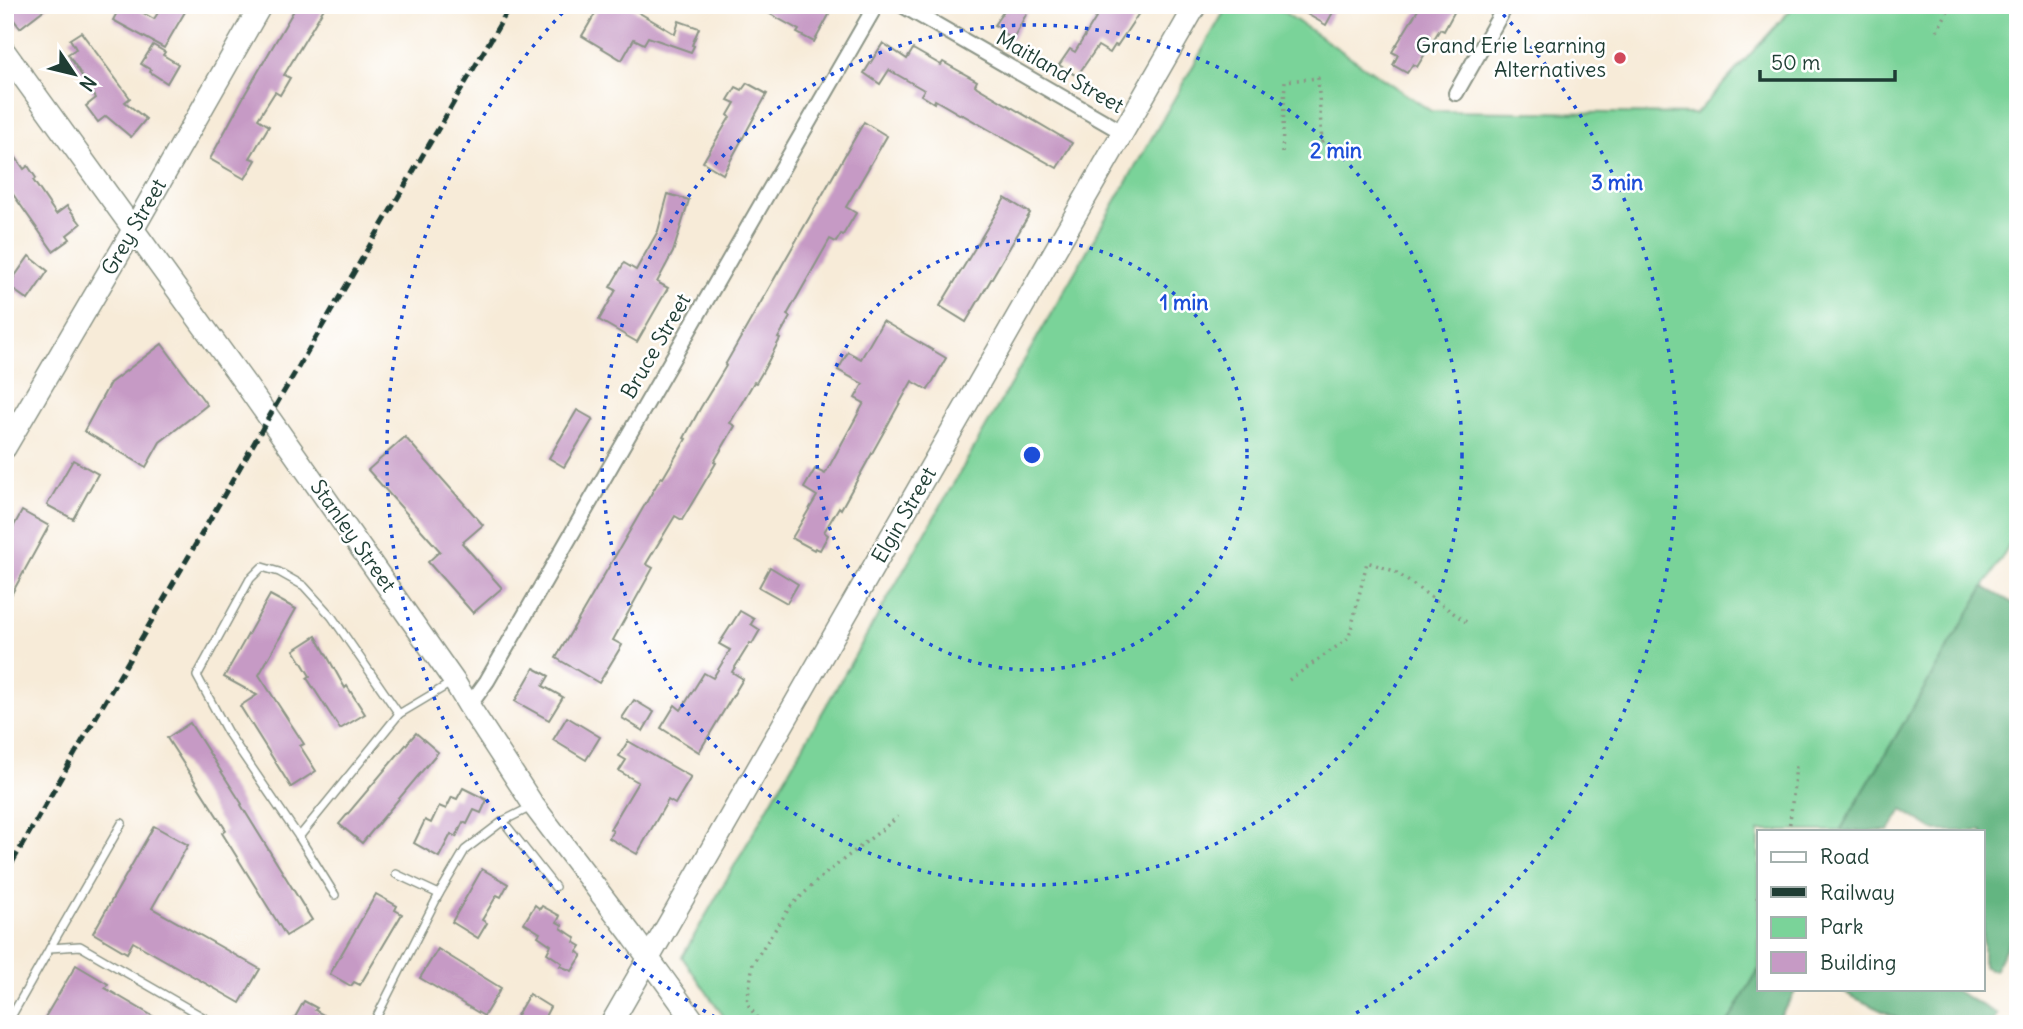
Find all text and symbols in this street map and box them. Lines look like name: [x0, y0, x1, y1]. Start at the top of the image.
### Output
street label: Maitland Street: [992, 24, 1129, 119]
place label: Grand Erie Learning Alternatives: [1416, 32, 1606, 83]
north arrow: [38, 38, 108, 108]
scale bar: [1760, 38, 1895, 82]
text: 50 m: [1771, 49, 1820, 76]
marker: Grand Erie Learning Alternatives: [1612, 50, 1628, 66]
text: N: [74, 71, 102, 96]
text: 2 min: [1310, 137, 1362, 164]
text: 3 min: [1591, 169, 1643, 196]
street label: Grey Street: [95, 173, 172, 280]
street label: Bruce Street: [615, 288, 697, 403]
text: 1 min: [1160, 289, 1208, 316]
centre of rings: [1020, 443, 1044, 467]
street label: Elgin Street: [865, 462, 942, 568]
street label: Stanley Street: [305, 474, 402, 597]
legend: [1757, 830, 1984, 990]
text: Road: [1820, 843, 1869, 870]
text: Railway: [1820, 879, 1895, 906]
text: Park: [1820, 913, 1863, 940]
text: Building: [1820, 949, 1896, 976]

